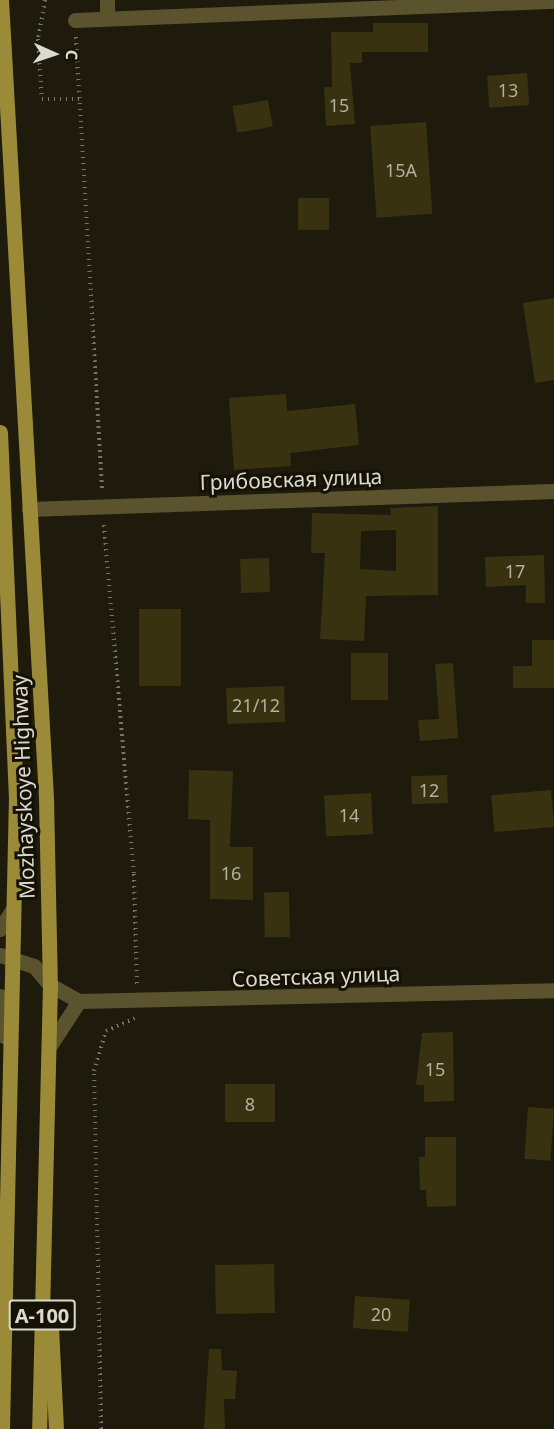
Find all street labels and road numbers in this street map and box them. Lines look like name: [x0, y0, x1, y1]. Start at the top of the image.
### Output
street label: Грибовская улица: [199, 463, 383, 495]
street label: Mozhayskoye Highway: [6, 674, 40, 900]
street label: Советская улица: [231, 960, 401, 992]
road number: А-100: [8, 1298, 76, 1332]

